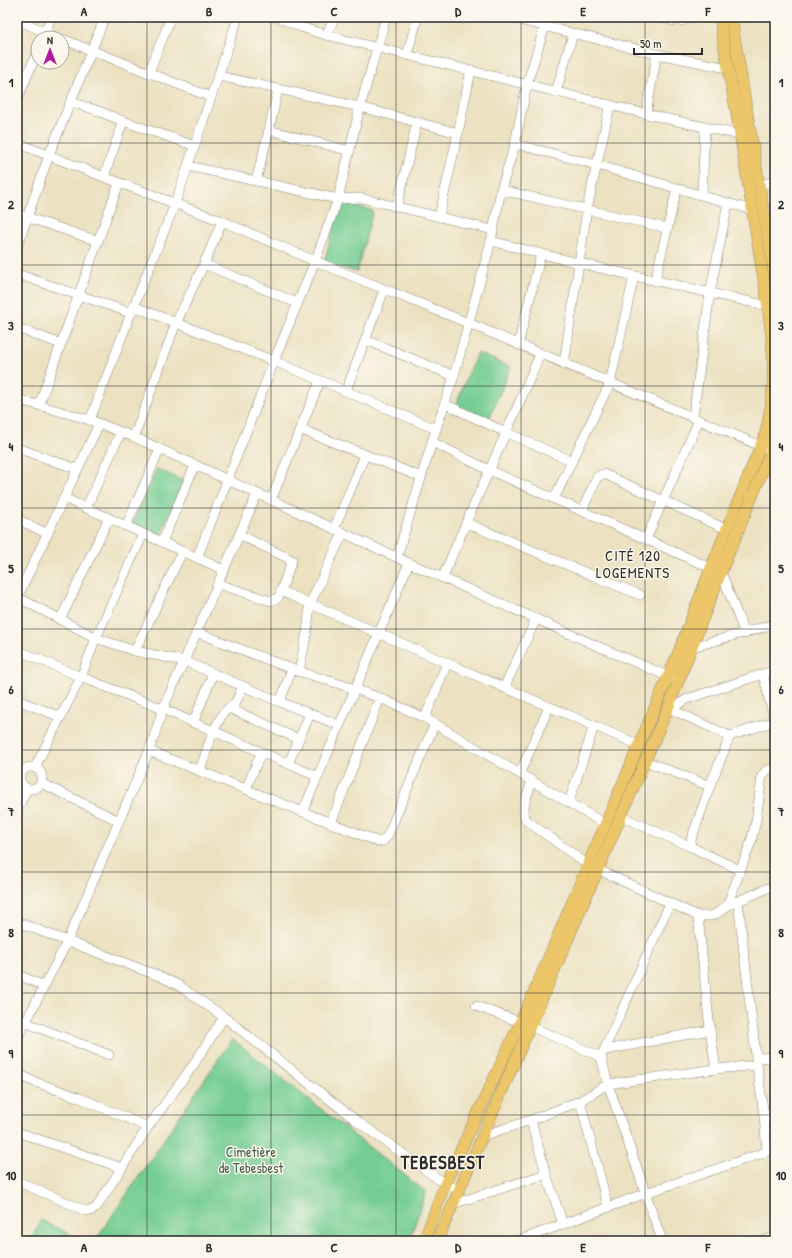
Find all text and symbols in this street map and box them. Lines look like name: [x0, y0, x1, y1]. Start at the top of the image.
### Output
text: A: [81, 2, 88, 20]
text: B: [206, 2, 213, 20]
text: C: [330, 2, 338, 20]
text: D: [455, 2, 462, 20]
text: E: [580, 2, 586, 20]
text: F: [705, 2, 712, 20]
north arrow: [30, 30, 70, 70]
scale bar: [634, 30, 702, 56]
text: N: [47, 33, 53, 47]
text: 50 m: [640, 35, 661, 52]
text: 1: [9, 73, 14, 91]
text: 1: [779, 73, 784, 91]
text: 2: [8, 195, 15, 213]
text: 2: [778, 195, 785, 213]
text: 3: [8, 316, 14, 334]
text: 3: [778, 316, 784, 334]
text: 4: [9, 437, 14, 455]
text: 4: [779, 437, 784, 455]
district label: CITÉ 120 LOGEMENTS: [596, 545, 670, 583]
text: 5: [8, 559, 14, 577]
text: 5: [778, 559, 784, 577]
text: 6: [8, 680, 14, 698]
text: 6: [778, 680, 784, 698]
text: 7: [7, 802, 15, 820]
text: 7: [777, 802, 785, 820]
text: 8: [8, 923, 14, 941]
text: 8: [778, 923, 784, 941]
text: 9: [9, 1044, 14, 1062]
text: 9: [779, 1044, 784, 1062]
park label: Cimetière de Tebesbest: [219, 1142, 284, 1177]
district label: TEBESBEST: [400, 1150, 485, 1175]
text: 10: [6, 1166, 16, 1184]
text: 10: [776, 1166, 786, 1184]
text: A: [81, 1238, 88, 1256]
text: B: [206, 1238, 213, 1256]
text: C: [330, 1238, 338, 1256]
text: D: [455, 1238, 462, 1256]
text: E: [580, 1238, 586, 1256]
text: F: [705, 1238, 712, 1256]

